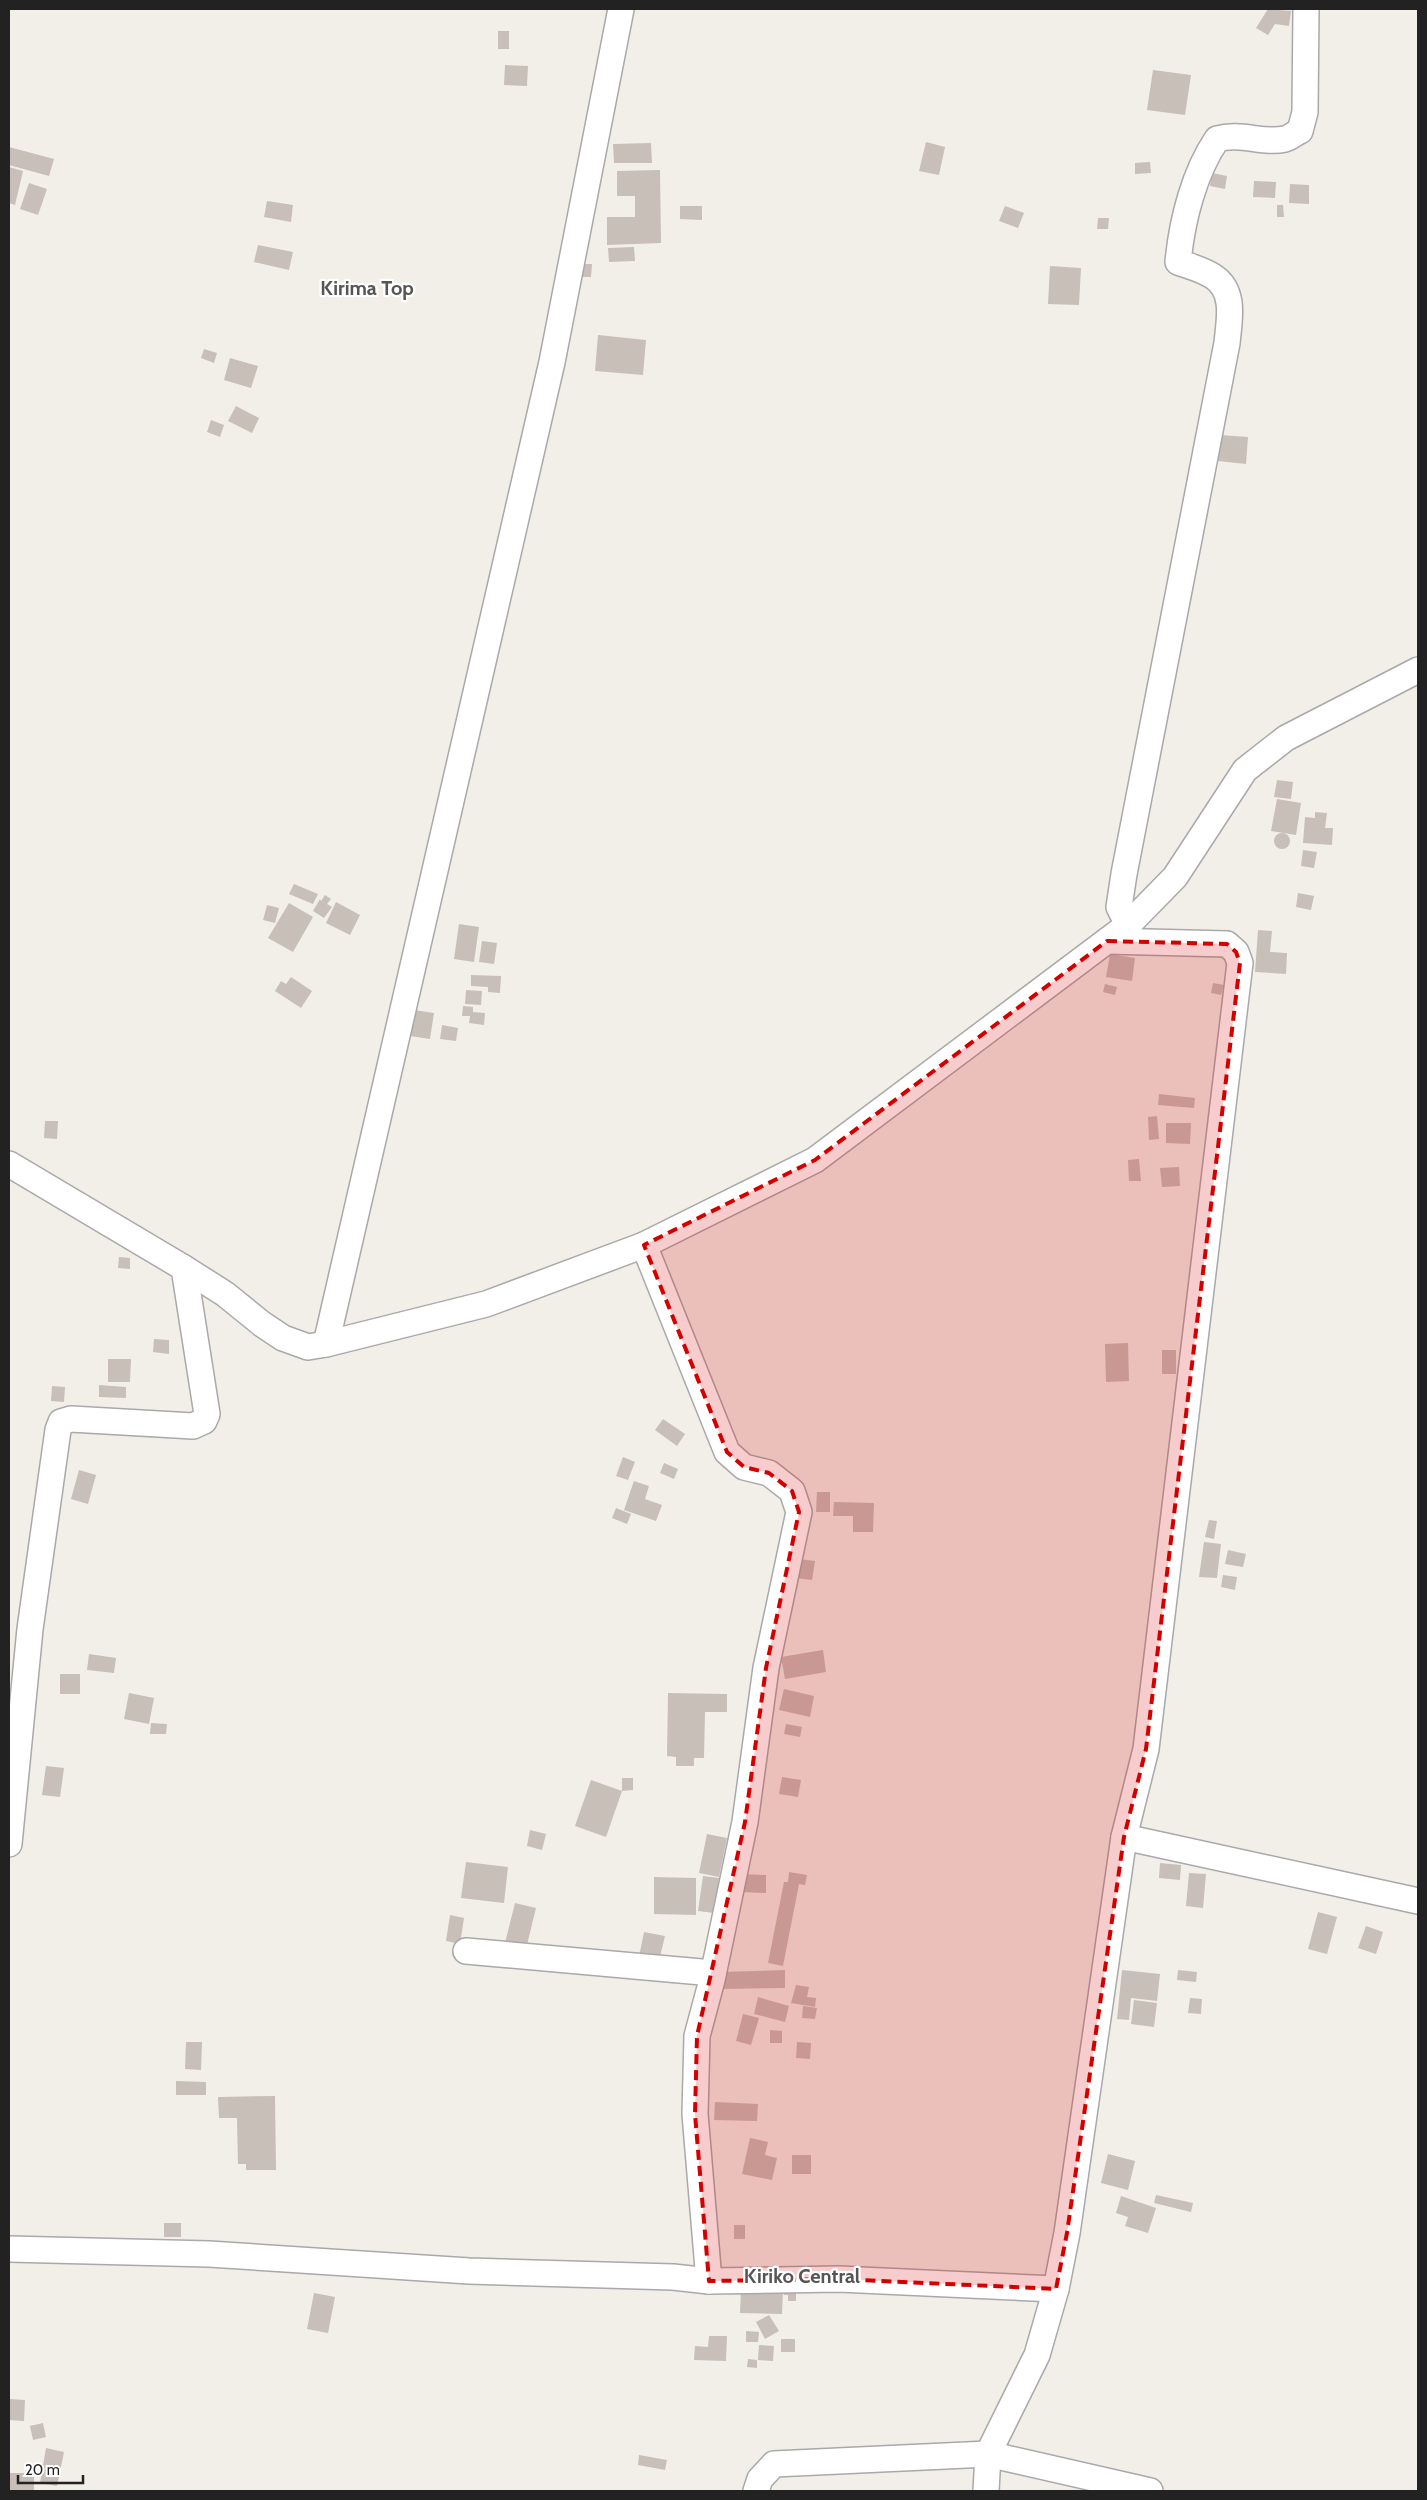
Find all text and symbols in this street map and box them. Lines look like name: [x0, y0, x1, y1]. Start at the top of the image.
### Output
district label: Kirima Top: [320, 276, 414, 300]
district label: Kiriko Central: [744, 2264, 860, 2288]
scale bar: [18, 2452, 82, 2484]
text: 20 m: [25, 2461, 60, 2479]

